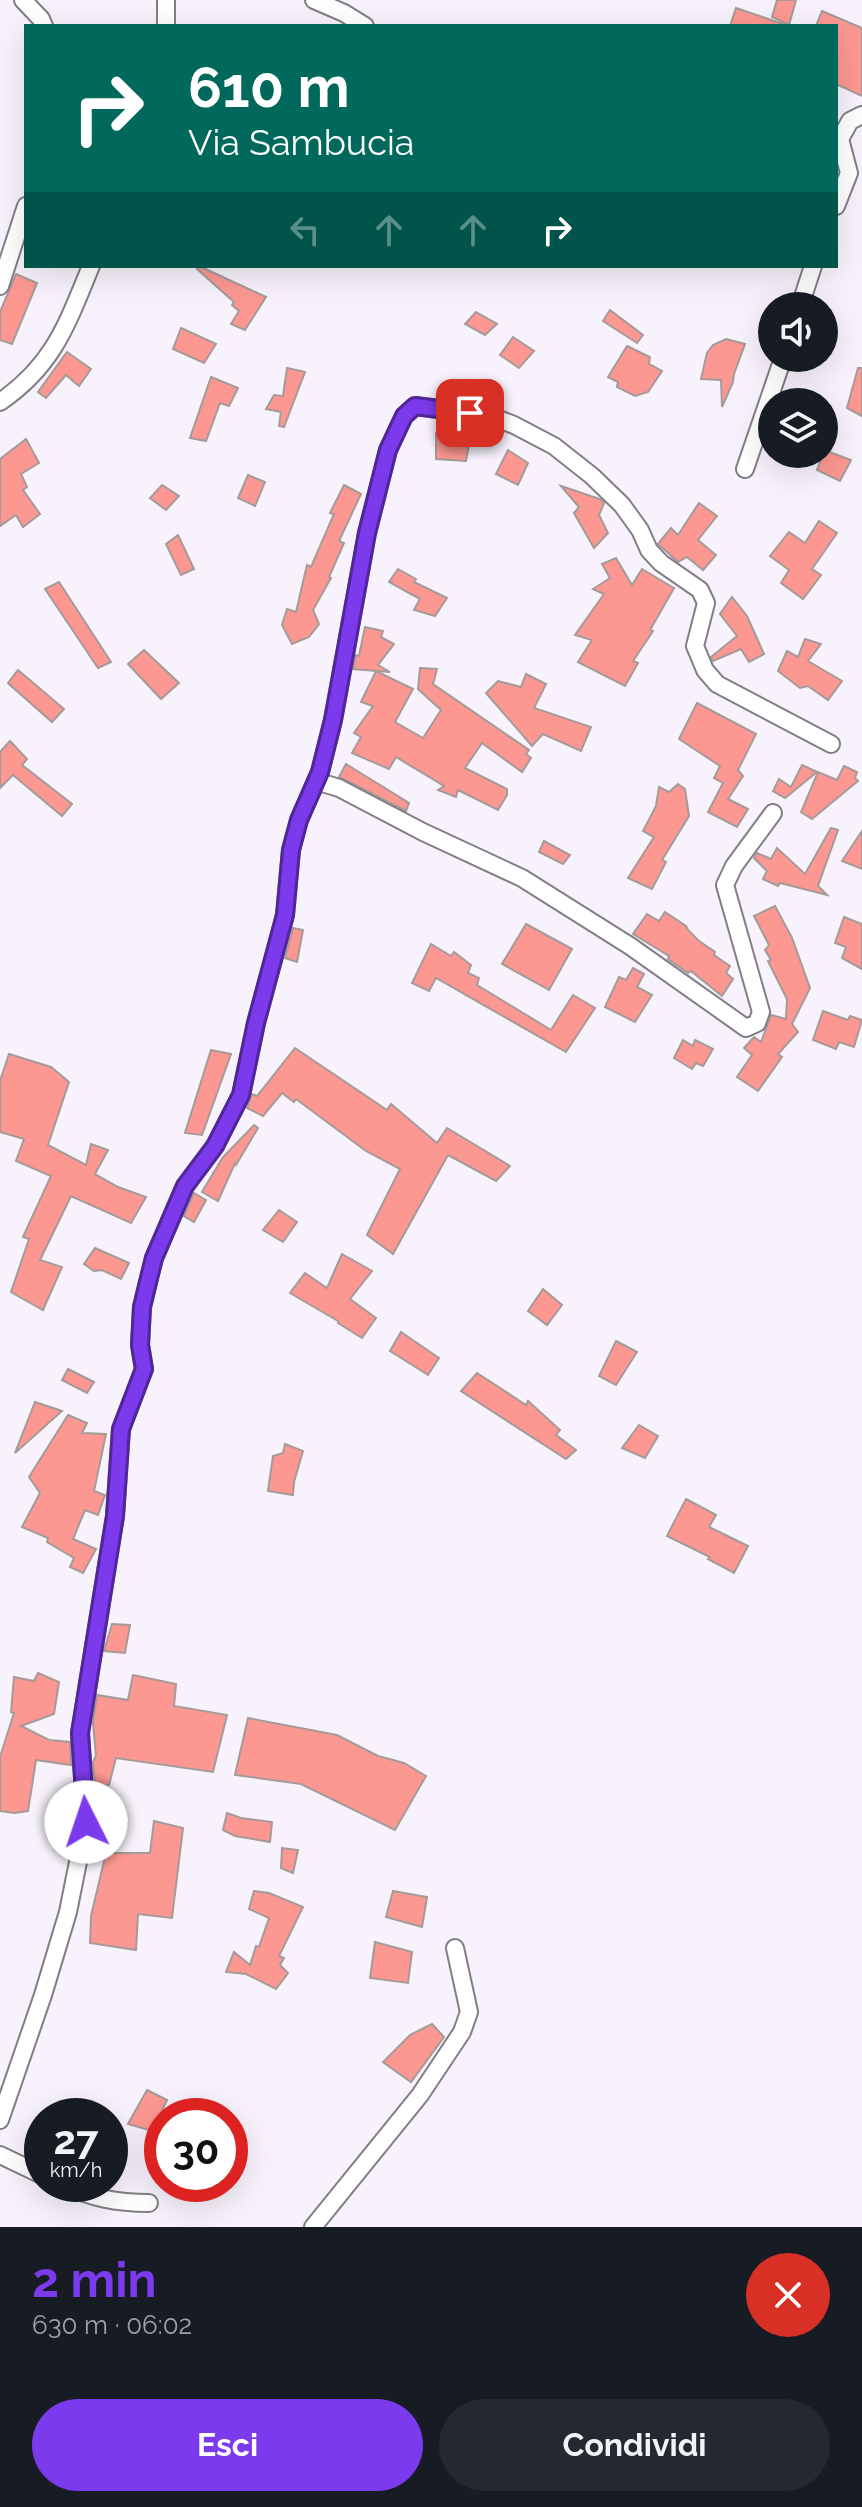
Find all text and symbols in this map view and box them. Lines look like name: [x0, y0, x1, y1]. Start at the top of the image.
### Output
text: 610 m: [188, 54, 350, 120]
icon: right: [56, 56, 160, 160]
text: Via Sambucia: [188, 121, 414, 163]
icon: left: [283, 208, 327, 252]
icon: ahead: [367, 208, 411, 252]
icon: ahead: [451, 208, 495, 252]
icon: right: [535, 208, 579, 252]
map controls: [758, 292, 838, 468]
button: sound: [758, 292, 838, 372]
pin: [436, 379, 504, 447]
button: layers: [758, 388, 838, 468]
icon: arrive: [448, 391, 492, 435]
position arrow: [44, 1780, 128, 1864]
speed limit sign: 30: [144, 2098, 248, 2202]
text: 27: [53, 2116, 98, 2163]
text: km/h: [50, 2158, 102, 2182]
text: 2 min: [32, 2252, 157, 2308]
button: close: [746, 2253, 830, 2337]
text: 630 m · 06:02: [32, 2310, 192, 2340]
button: Esci: [32, 2399, 423, 2491]
button: Condividi: [439, 2399, 830, 2491]

